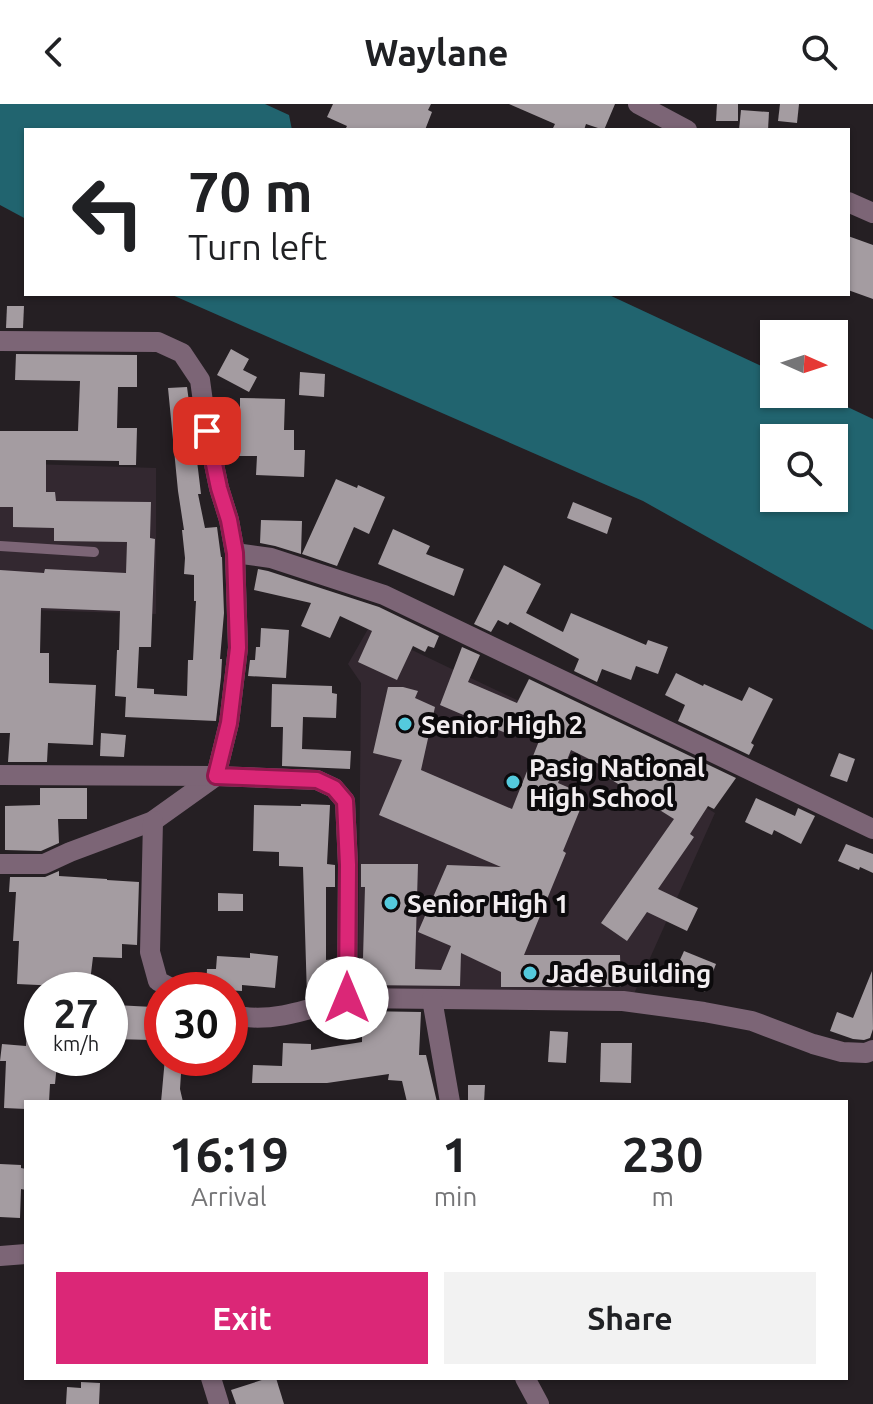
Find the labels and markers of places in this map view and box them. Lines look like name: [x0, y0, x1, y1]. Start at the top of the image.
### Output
pin: [173, 397, 241, 465]
place label: Senior High 2: [421, 710, 583, 739]
marker: Senior High 2: [396, 715, 414, 733]
place label: Pasig National High School: [529, 753, 705, 812]
marker: Pasig National High School: [504, 773, 522, 791]
place label: Senior High 1: [407, 889, 569, 918]
marker: Senior High 1: [382, 894, 400, 912]
place label: Jade Building: [546, 959, 711, 988]
marker: Jade Building: [521, 964, 539, 982]

